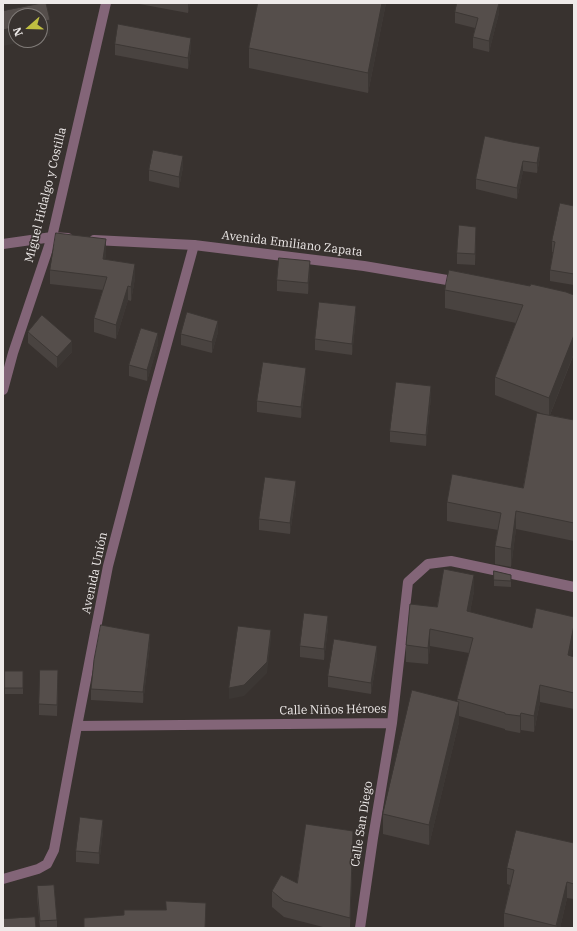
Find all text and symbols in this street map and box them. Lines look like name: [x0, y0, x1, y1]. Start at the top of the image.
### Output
north arrow: [8, 8, 48, 48]
text: N: [10, 25, 26, 38]
street label: Miguel Hidalgo y Costilla: [22, 126, 70, 264]
street label: Avenida Emiliano Zapata: [221, 228, 363, 260]
street label: Avenida Unión: [79, 531, 111, 615]
street label: Calle Niños Héroes: [279, 702, 387, 718]
street label: Calle San Diego: [348, 780, 376, 868]

